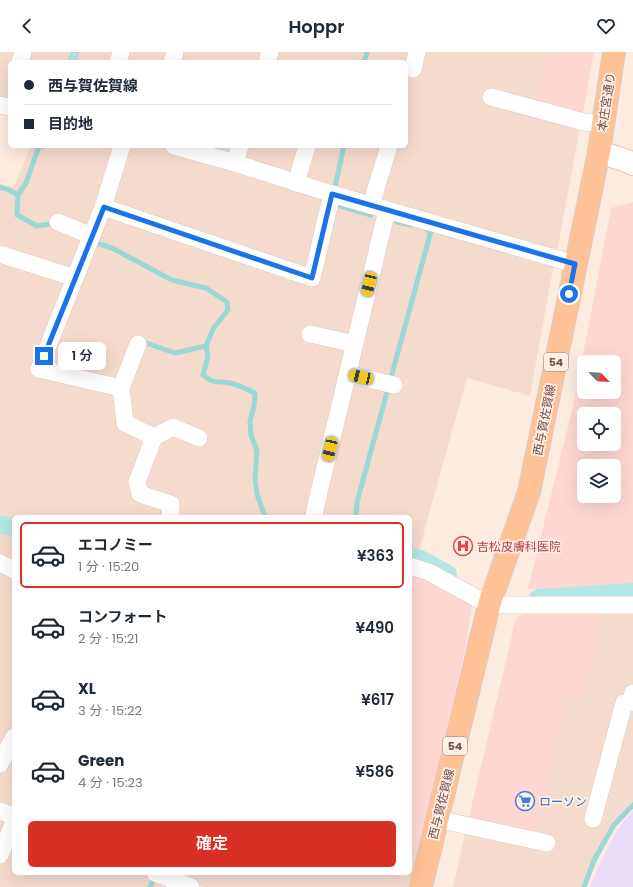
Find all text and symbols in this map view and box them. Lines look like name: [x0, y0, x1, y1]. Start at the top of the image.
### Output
text: Hoppr: [288, 14, 345, 39]
icon: back: [16, 15, 38, 37]
icon: heart: [595, 15, 617, 37]
street label: 本庄宮通り: [593, 71, 619, 133]
text: 西与賀佐賀線: [48, 75, 138, 96]
text: 目的地: [48, 113, 93, 134]
car: [360, 271, 378, 297]
route start: [560, 285, 578, 303]
callout: 1 分: [58, 342, 106, 370]
text: 1 分: [72, 346, 92, 365]
route end: [35, 347, 53, 365]
road number: 54: [544, 353, 568, 371]
north arrow: [577, 355, 621, 399]
map controls: [577, 355, 621, 503]
car: [348, 368, 374, 386]
street label: 西与賀佐賀線: [529, 383, 559, 457]
button: locate: [577, 407, 621, 451]
car: [321, 436, 339, 462]
button: layers: [577, 459, 621, 503]
text: エコノミー: [78, 534, 153, 555]
hospital icon: 吉松皮膚科医院: [452, 535, 474, 557]
icon: car: [30, 537, 66, 573]
place label: 吉松皮膚科医院: [477, 538, 561, 555]
text: ¥363: [357, 545, 394, 566]
text: 1 分 · 15:20: [78, 557, 139, 576]
text: コンフォート: [78, 606, 168, 627]
icon: car: [30, 609, 66, 645]
text: ¥490: [355, 617, 394, 638]
text: 2 分 · 15:21: [78, 629, 138, 648]
text: XL: [78, 678, 96, 699]
icon: car: [30, 681, 66, 717]
text: ¥617: [361, 689, 394, 710]
text: 3 分 · 15:22: [78, 701, 142, 720]
road number: 54: [443, 737, 467, 755]
text: Green: [78, 750, 124, 771]
icon: car: [30, 753, 66, 789]
text: ¥586: [356, 761, 394, 782]
street label: 西与賀佐賀線: [424, 767, 458, 841]
text: 4 分 · 15:23: [78, 773, 143, 792]
supermarket icon: ローソン: [514, 790, 536, 812]
place label: ローソン: [539, 793, 587, 810]
button: 確定: [28, 821, 396, 867]

